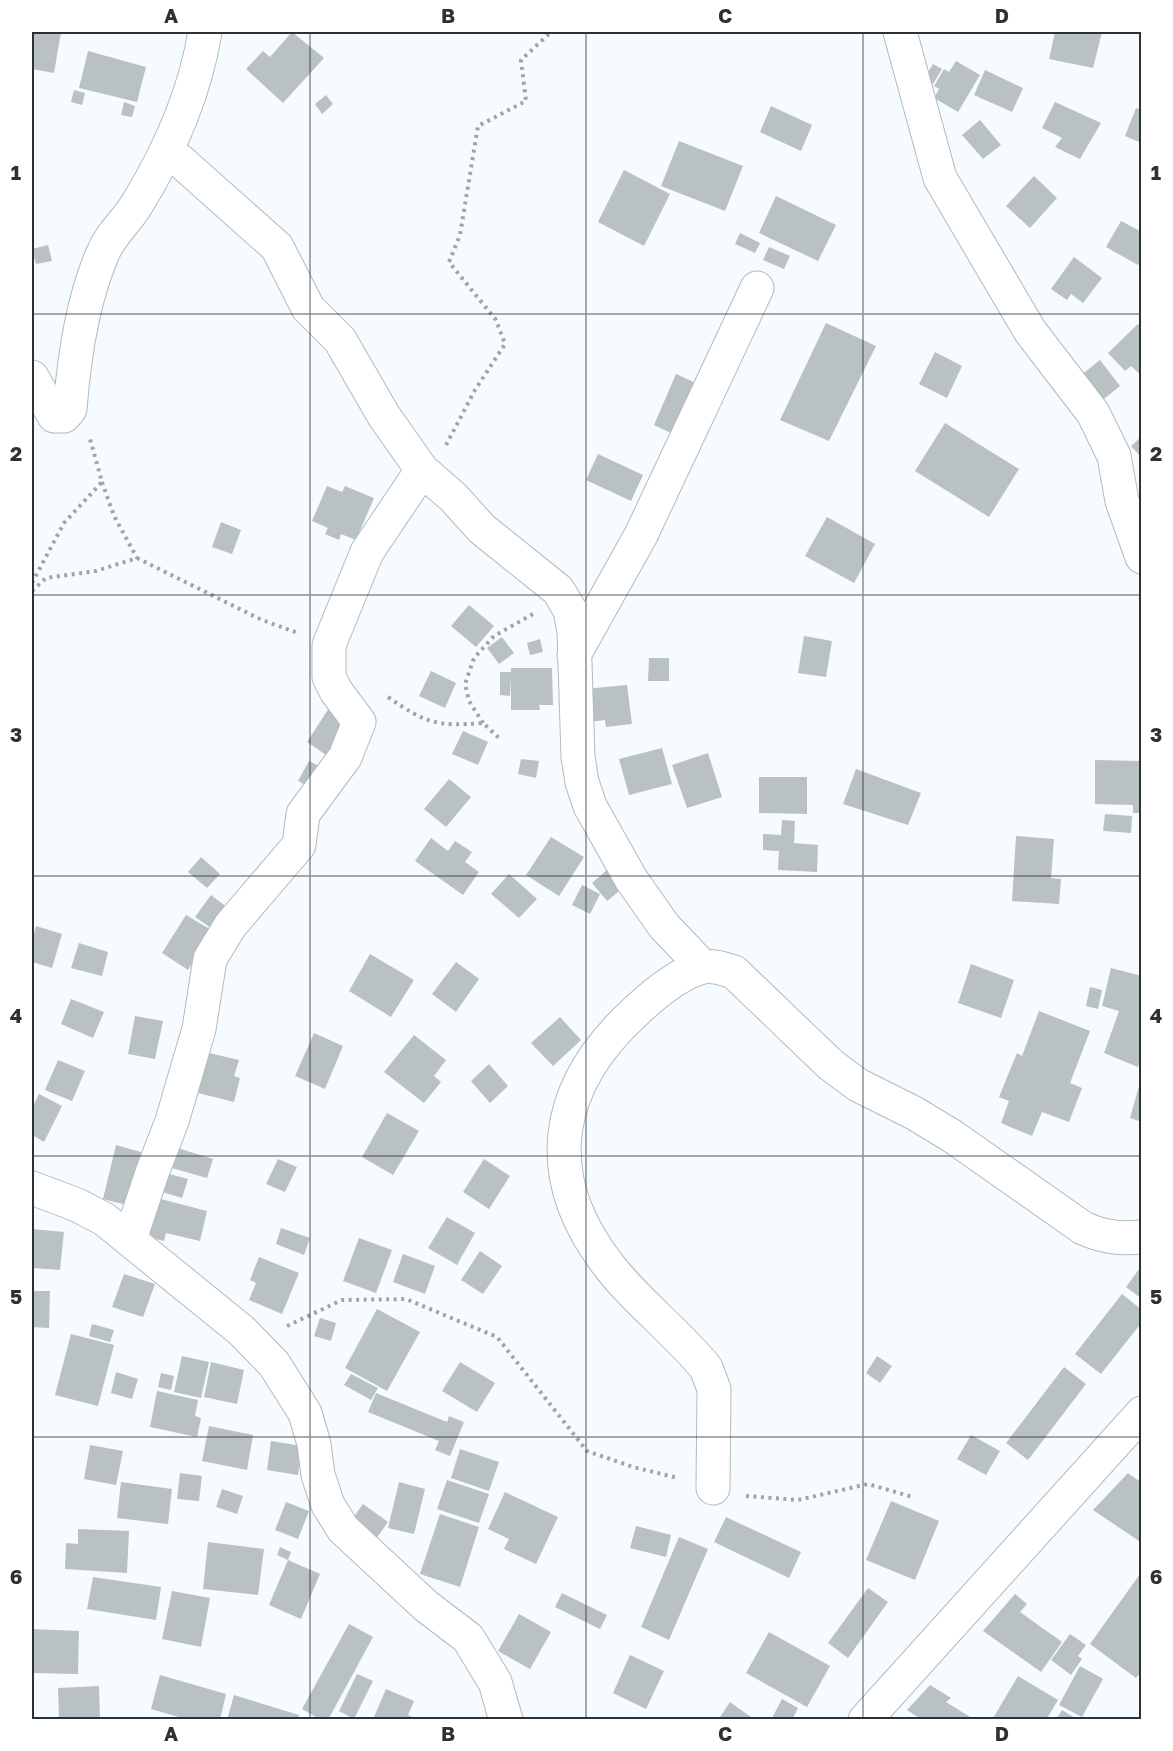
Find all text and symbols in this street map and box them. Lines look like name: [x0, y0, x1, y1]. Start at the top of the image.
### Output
text: A: [164, 3, 178, 27]
text: B: [441, 3, 455, 27]
text: C: [718, 3, 732, 27]
text: D: [995, 3, 1009, 27]
text: 1: [11, 160, 21, 184]
text: 1: [1151, 160, 1161, 184]
text: 2: [10, 441, 22, 465]
text: 2: [1150, 441, 1162, 465]
text: 3: [10, 722, 22, 746]
text: 3: [1150, 722, 1162, 746]
text: 4: [10, 1003, 22, 1027]
text: 4: [1150, 1003, 1162, 1027]
text: 5: [10, 1284, 22, 1308]
text: 5: [1150, 1284, 1162, 1308]
text: 6: [10, 1564, 22, 1588]
text: 6: [1150, 1564, 1162, 1588]
text: A: [164, 1721, 178, 1745]
text: B: [441, 1721, 455, 1745]
text: C: [718, 1721, 732, 1745]
text: D: [995, 1721, 1009, 1745]

